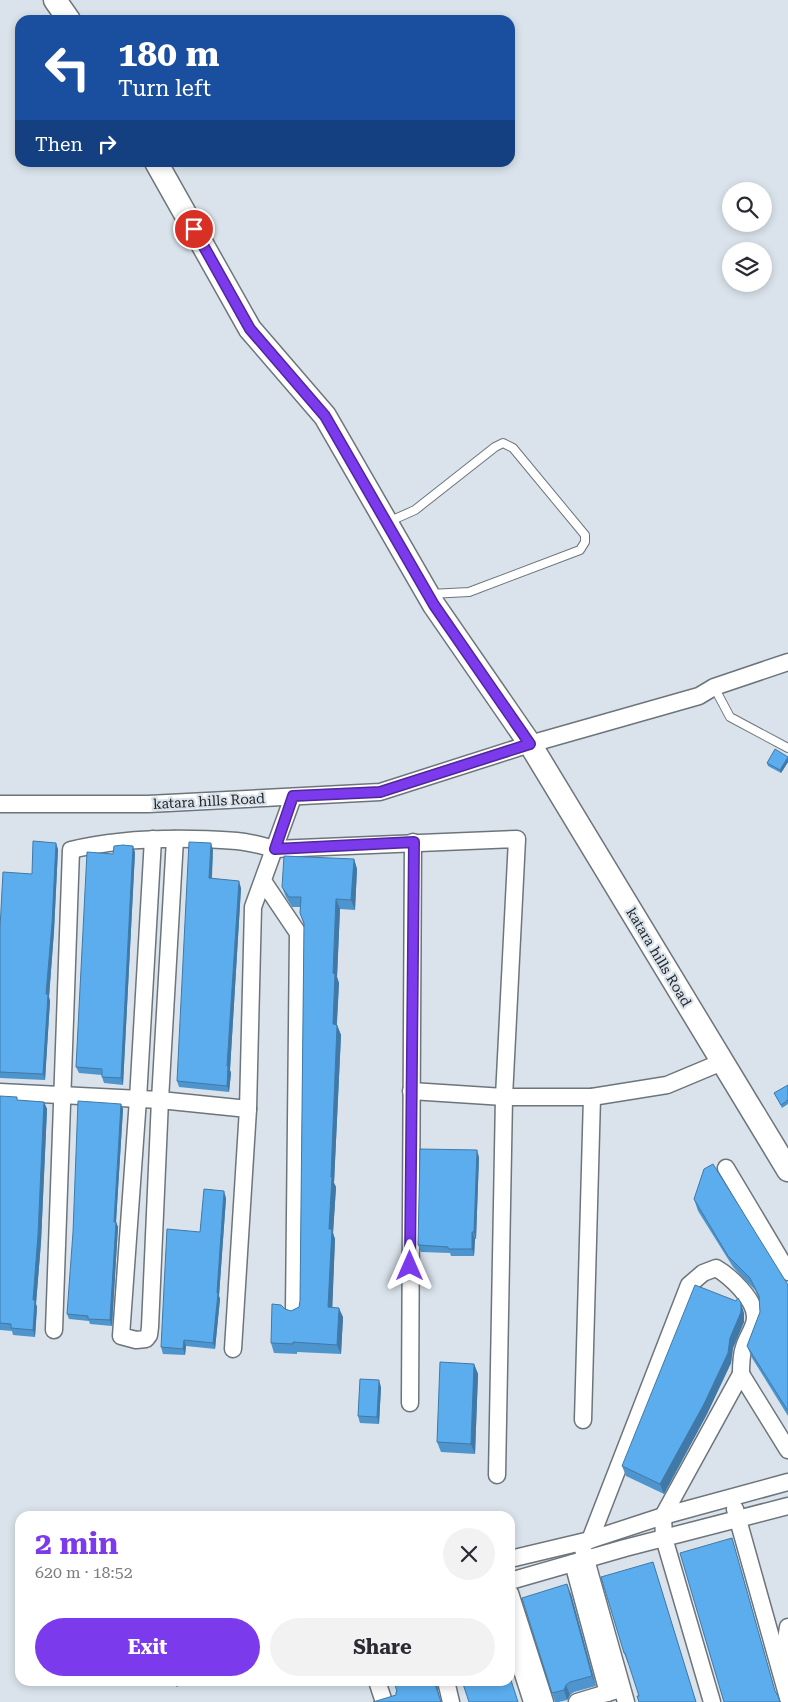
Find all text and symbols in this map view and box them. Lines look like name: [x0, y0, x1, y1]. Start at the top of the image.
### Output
text: 180 m: [118, 34, 219, 75]
icon: left: [35, 35, 100, 100]
text: Turn left: [118, 76, 211, 101]
icon: right: [93, 130, 121, 158]
text: Then: [35, 133, 83, 156]
map controls: [722, 182, 772, 292]
button: search: [722, 182, 772, 232]
pin: [173, 208, 215, 250]
icon: arrive: [180, 215, 208, 243]
button: layers: [722, 242, 772, 292]
street label: katara hills Road: [153, 790, 265, 812]
street label: katara hills Road: [623, 905, 695, 1009]
position arrow: [383, 1239, 435, 1291]
text: 2 min: [35, 1526, 118, 1561]
button: close: [443, 1528, 495, 1580]
text: 620 m · 18:52: [35, 1563, 133, 1582]
button: Exit: [35, 1618, 260, 1676]
button: Share: [270, 1618, 495, 1676]

